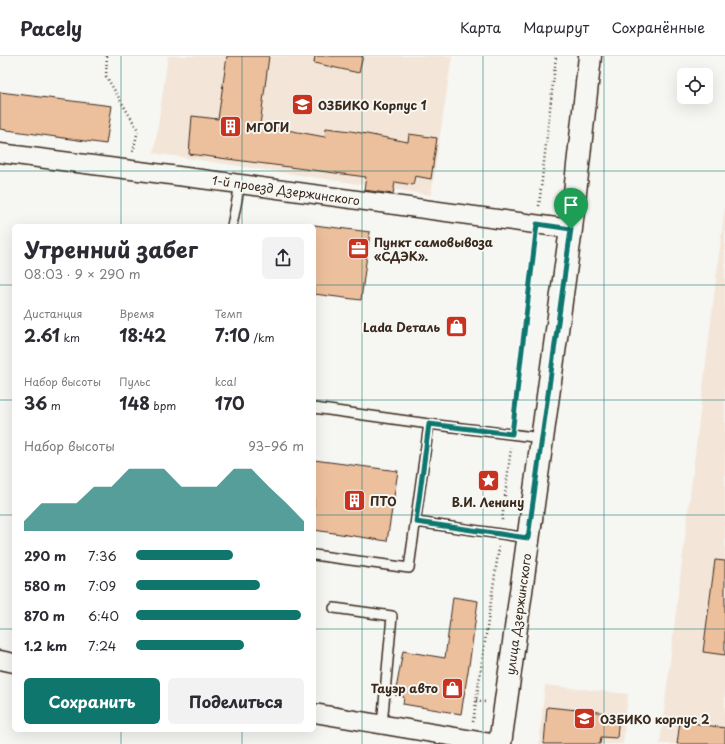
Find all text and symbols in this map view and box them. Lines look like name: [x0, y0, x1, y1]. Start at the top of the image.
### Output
text: Pacely: [20, 14, 82, 42]
text: Карта: [460, 17, 501, 38]
text: Маршрут: [523, 17, 589, 38]
text: Сохранённые: [611, 17, 705, 38]
map controls: [677, 68, 713, 104]
button: locate: [677, 68, 713, 104]
school or university icon: ОЗБИКО Корпус 1: [290, 92, 316, 118]
place label: ОЗБИКО Корпус 1: [318, 96, 427, 114]
building icon: МГОГИ: [217, 114, 243, 140]
place label: МГОГИ: [246, 118, 289, 136]
street label: 1-й проезд Дзержинского: [211, 171, 361, 209]
pin: [554, 188, 588, 229]
icon: arrive: [560, 194, 582, 216]
text: Утренний забег: [24, 232, 198, 265]
place label: Пункт самовывоза «СДЭК».: [374, 233, 493, 265]
office icon: Пункт самовывоза «СДЭК».: [346, 236, 372, 262]
button: share: [262, 237, 304, 279]
text: 08:03 · 9 × 290 m: [24, 264, 141, 283]
text: Дистанция: [24, 305, 82, 322]
text: Время: [119, 305, 154, 322]
text: Темп: [215, 305, 242, 322]
shop icon: Lada Dеталь: [443, 314, 469, 340]
place label: Lada Dеталь: [363, 318, 440, 336]
text: 2.61: [24, 322, 60, 348]
text: 18:42: [119, 322, 166, 348]
text: 7:10: [215, 322, 250, 348]
text: km: [60, 329, 80, 346]
text: /km: [250, 329, 275, 346]
text: Набор высоты: [24, 373, 101, 390]
text: Пульс: [119, 373, 150, 390]
text: kcal: [215, 373, 237, 390]
text: 36: [24, 390, 47, 416]
text: 148: [119, 390, 150, 416]
text: 170: [215, 390, 245, 416]
text: m: [47, 397, 61, 414]
text: bpm: [150, 397, 176, 414]
text: Набор высоты: [24, 436, 115, 455]
text: 93–96 m: [248, 436, 304, 455]
place icon: В.И. Ленину: [475, 468, 501, 494]
building icon: ПТО: [341, 488, 367, 514]
place label: ПТО: [370, 492, 397, 510]
place label: В.И. Ленину: [452, 493, 524, 511]
text: 290 m: [24, 546, 66, 565]
text: 7:36: [88, 546, 117, 565]
street label: улица Дзержинского: [501, 552, 535, 676]
text: 580 m: [24, 576, 66, 595]
text: 7:09: [88, 576, 116, 595]
text: 870 m: [24, 606, 65, 625]
text: 6:40: [88, 606, 119, 625]
text: 1.2 km: [24, 636, 67, 655]
text: 7:24: [88, 636, 116, 655]
shop icon: Тауэр авто: [440, 675, 466, 701]
button: Сохранить: [24, 678, 160, 724]
button: Поделиться: [168, 678, 304, 724]
place label: Тауэр авто: [371, 679, 438, 697]
school or university icon: ОЗБИКО корпус 2: [571, 706, 597, 732]
place label: ОЗБИКО корпус 2: [600, 710, 710, 728]

